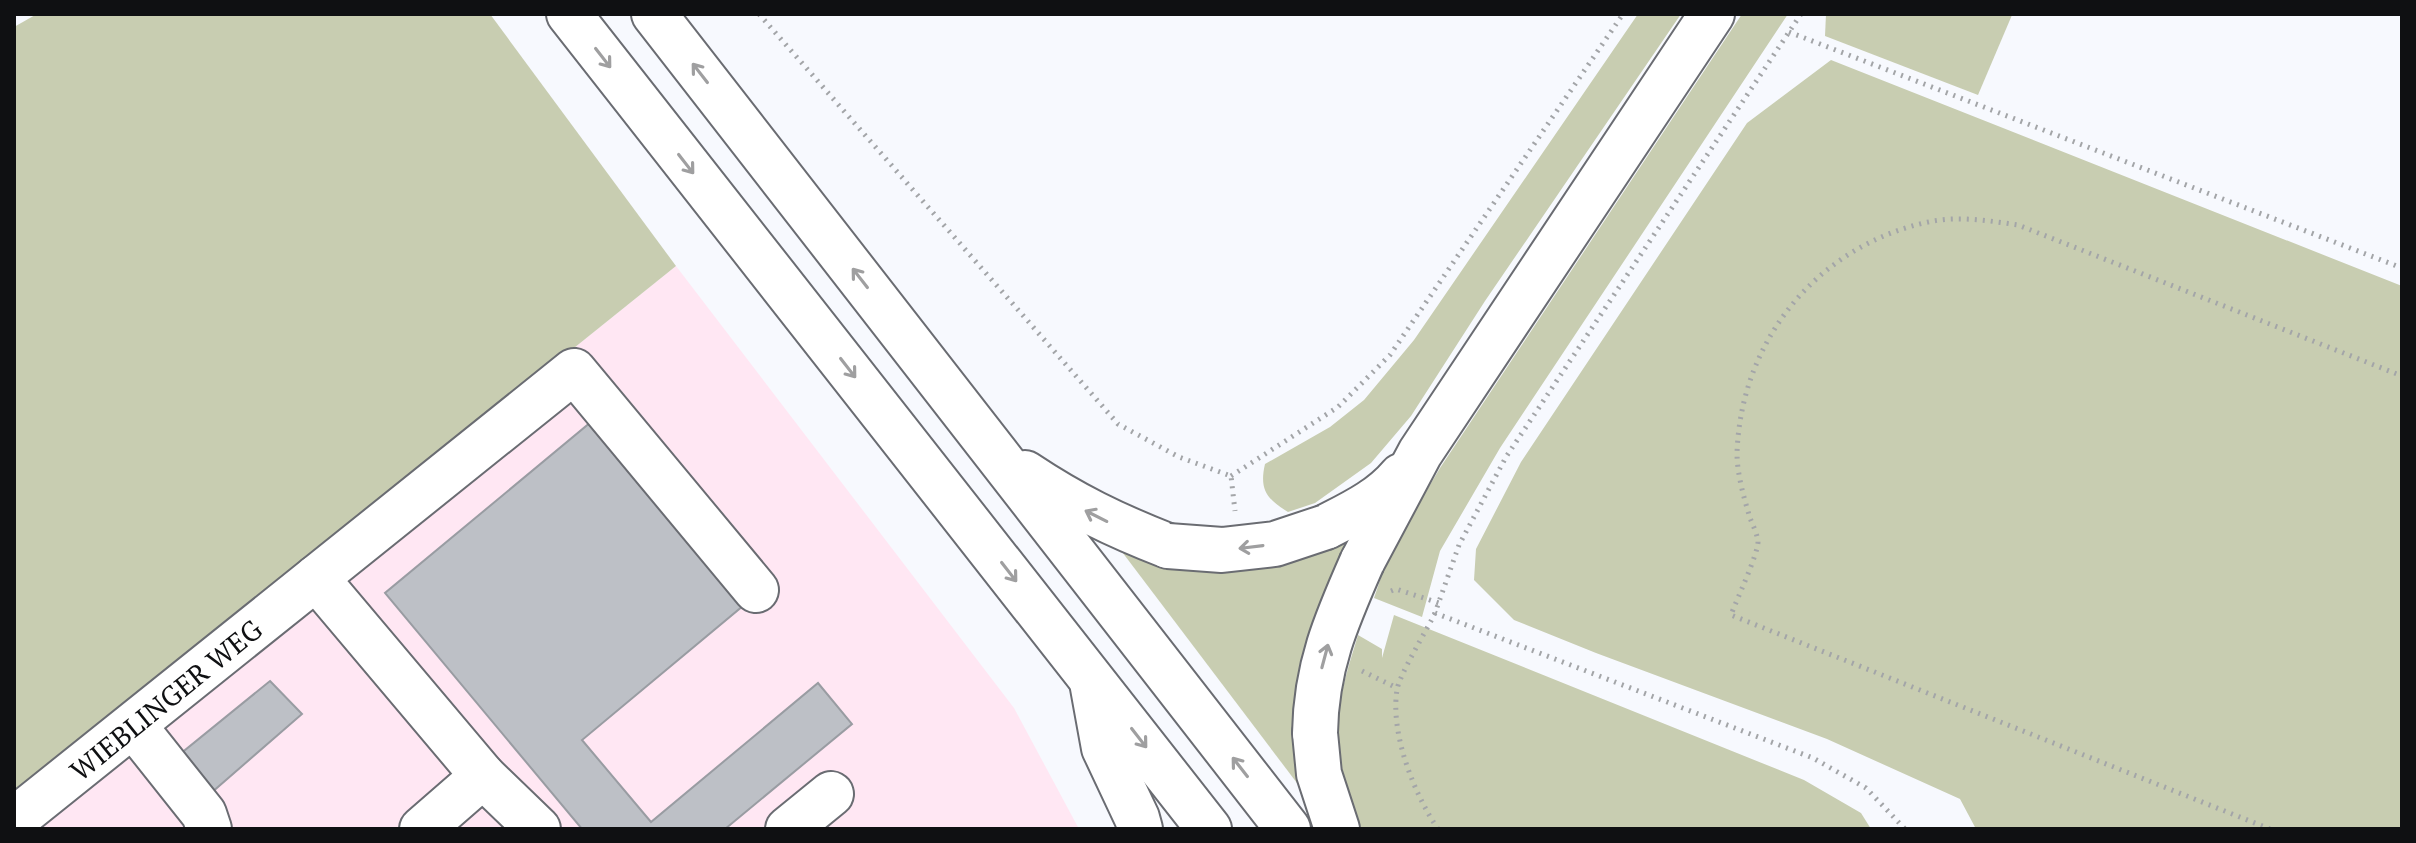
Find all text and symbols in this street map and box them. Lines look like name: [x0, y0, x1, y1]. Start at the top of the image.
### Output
one-way arrow: [595, 47, 612, 68]
one-way arrow: [691, 63, 708, 84]
one-way arrow: [677, 153, 695, 174]
one-way arrow: [851, 268, 868, 289]
one-way arrow: [839, 357, 856, 378]
one-way arrow: [1085, 508, 1109, 523]
one-way arrow: [1238, 539, 1265, 554]
one-way arrow: [1000, 561, 1017, 582]
street label: WIEBLINGER WEG: [62, 611, 269, 789]
one-way arrow: [1318, 644, 1333, 670]
one-way arrow: [1130, 727, 1147, 748]
one-way arrow: [1232, 757, 1249, 778]

